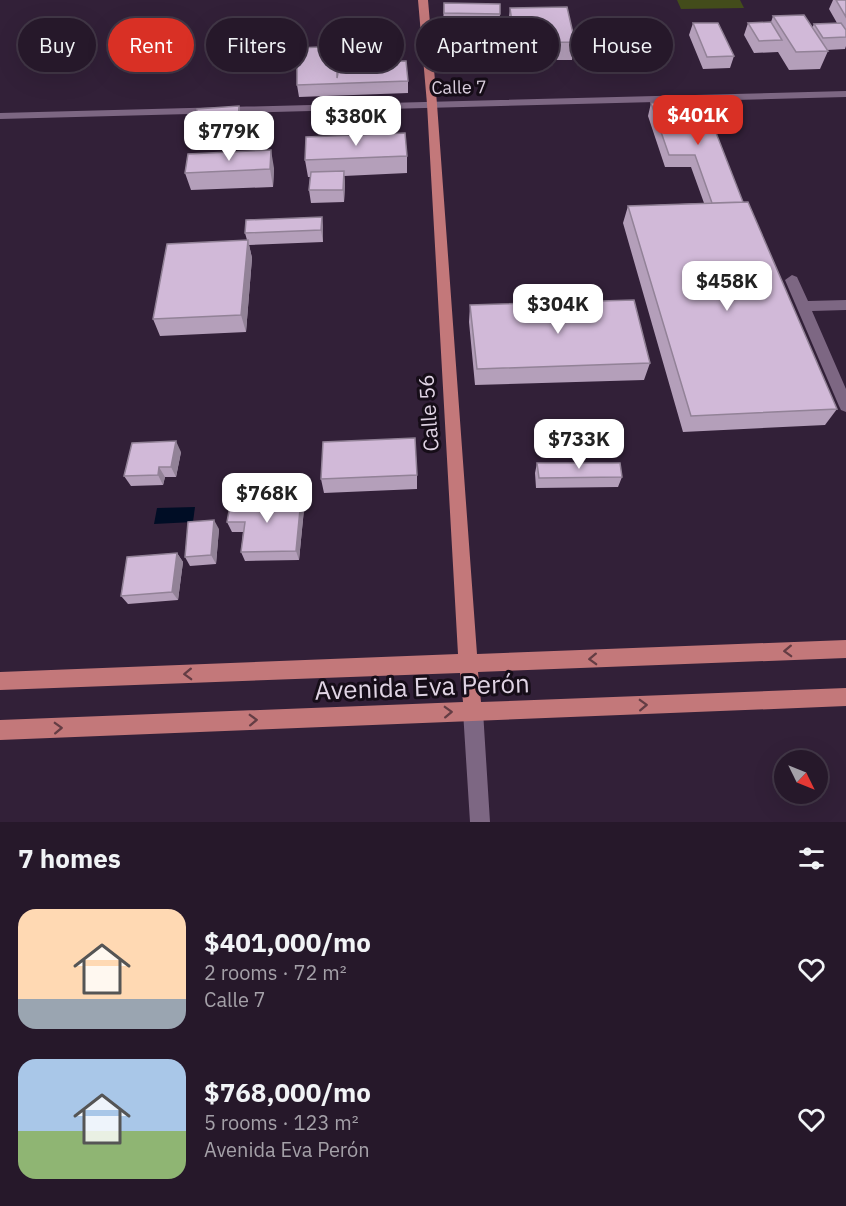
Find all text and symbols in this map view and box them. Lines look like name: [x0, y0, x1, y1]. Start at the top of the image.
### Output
chip: Buy: [18, 18, 96, 72]
chip: Rent: [108, 18, 194, 72]
chip: Filters: [206, 18, 307, 72]
chip: New: [319, 18, 404, 72]
chip: Apartment: [416, 18, 559, 72]
chip: House: [571, 18, 673, 72]
street label: Calle 7: [431, 75, 487, 99]
pin: $401K: [656, 95, 740, 146]
pin: $380K: [314, 96, 398, 147]
text: $401K: [667, 101, 729, 128]
text: $380K: [325, 102, 387, 129]
pin: $779K: [187, 111, 271, 162]
text: $779K: [198, 117, 260, 144]
pin: $458K: [685, 261, 769, 312]
text: $458K: [696, 267, 758, 294]
pin: $304K: [516, 284, 600, 335]
text: $304K: [527, 290, 589, 317]
street label: Calle 56: [411, 373, 445, 453]
pin: $733K: [537, 419, 621, 470]
text: $733K: [548, 425, 610, 452]
pin: $768K: [225, 473, 309, 524]
text: $768K: [236, 479, 298, 506]
one-way arrow: [783, 645, 792, 658]
one-way arrow: [588, 652, 597, 665]
street label: Avenida Eva Perón: [314, 665, 530, 707]
one-way arrow: [183, 668, 192, 680]
one-way arrow: [639, 698, 648, 711]
one-way arrow: [444, 706, 453, 719]
one-way arrow: [249, 713, 258, 726]
one-way arrow: [54, 721, 63, 734]
north arrow: [774, 750, 828, 804]
map controls: [774, 750, 828, 804]
text: 7 homes: [18, 841, 121, 875]
icon: filters: [795, 842, 828, 875]
text: $401,000/mo: [204, 925, 371, 959]
icon: home: [66, 933, 138, 1005]
icon: heart: [795, 953, 828, 986]
text: 2 rooms · 72 m²: [204, 959, 347, 986]
text: Calle 7: [204, 986, 266, 1013]
text: $768,000/mo: [204, 1075, 371, 1109]
icon: home: [66, 1083, 138, 1155]
icon: heart: [795, 1103, 828, 1136]
text: 5 rooms · 123 m²: [204, 1109, 359, 1136]
text: Avenida Eva Perón: [204, 1136, 370, 1163]

